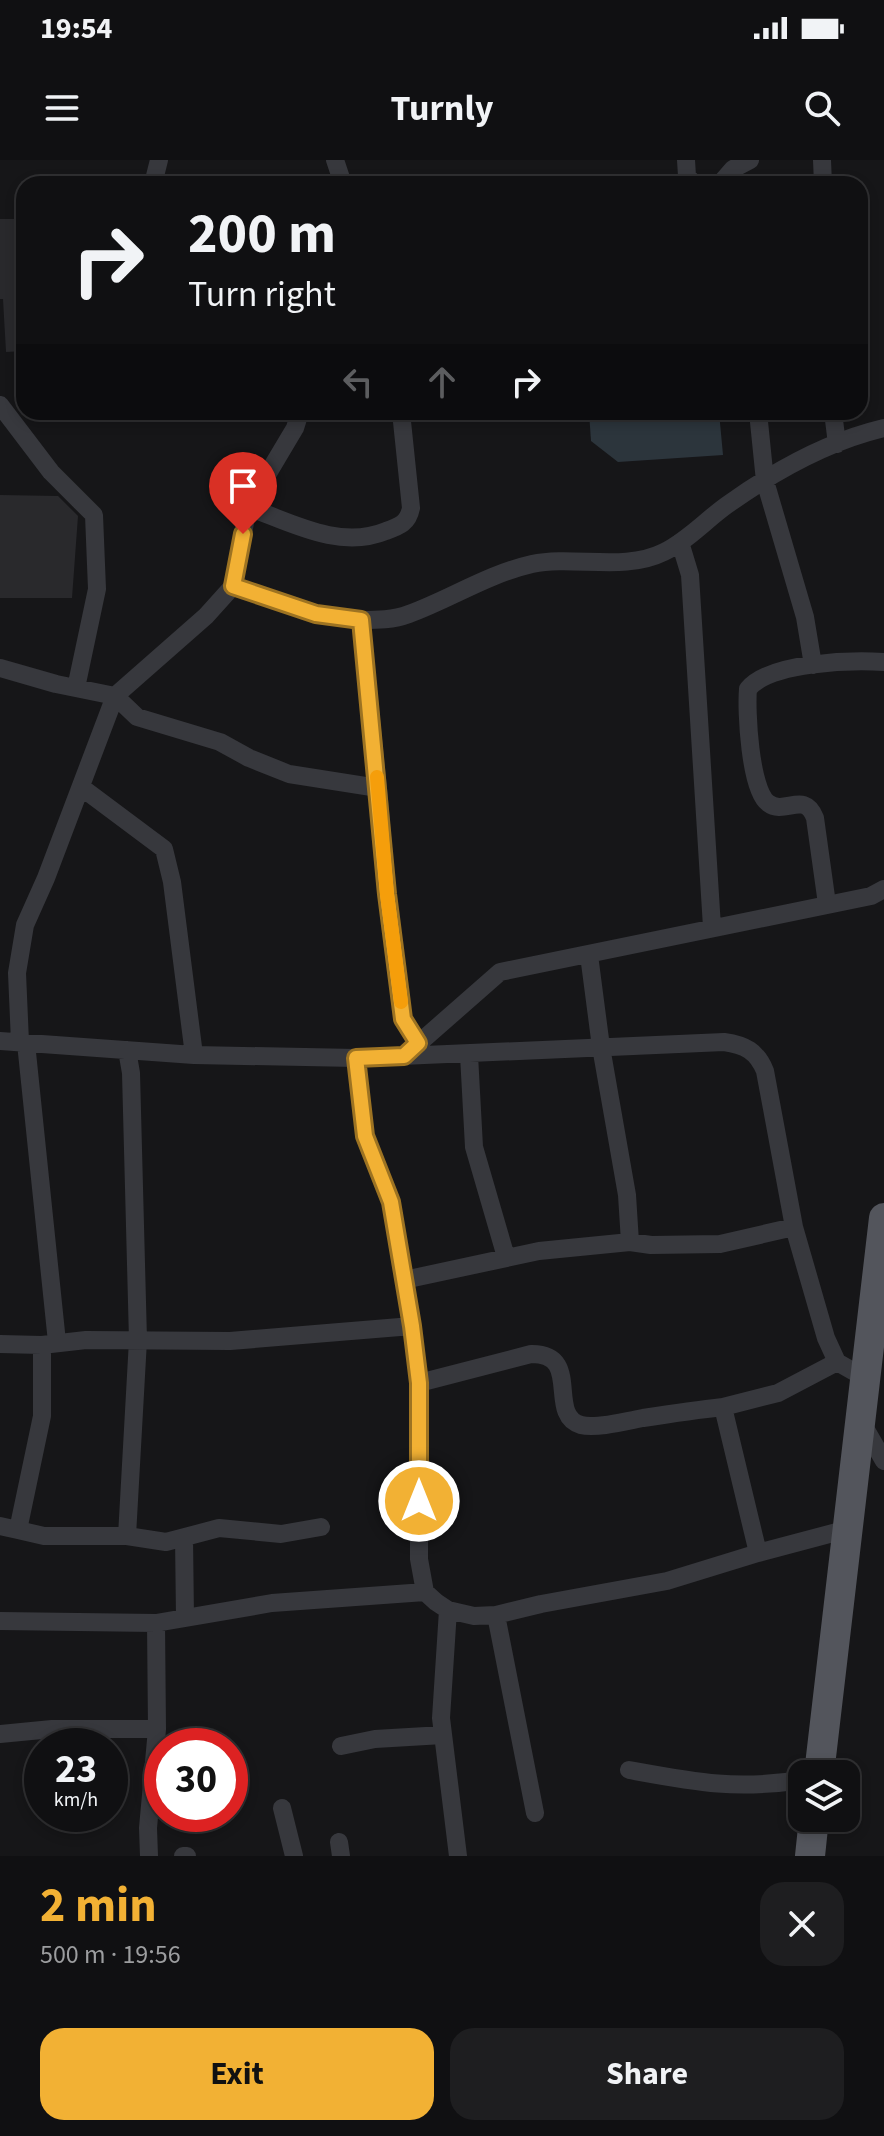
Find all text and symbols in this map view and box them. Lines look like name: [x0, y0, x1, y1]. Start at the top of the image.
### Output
text: 19:54: [40, 7, 112, 50]
text: Turnly: [391, 83, 493, 134]
icon: menu: [40, 86, 84, 130]
icon: search: [800, 86, 844, 130]
text: 200 m: [188, 195, 336, 274]
icon: right: [56, 208, 160, 312]
text: Turn right: [188, 269, 336, 320]
icon: left: [336, 360, 380, 404]
icon: ahead: [420, 360, 464, 404]
icon: right: [504, 360, 548, 404]
pin: [209, 452, 277, 534]
icon: arrive: [221, 464, 265, 508]
position arrow: [377, 1459, 461, 1543]
speed limit sign: 30: [144, 1728, 248, 1832]
text: 23: [55, 1741, 97, 1798]
map controls: [788, 1760, 860, 1832]
button: layers: [788, 1760, 860, 1832]
text: km/h: [54, 1786, 98, 1814]
text: 2 min: [40, 1872, 157, 1940]
button: close: [760, 1882, 844, 1966]
text: 500 m · 19:56: [40, 1936, 181, 1973]
button: Exit: [40, 2028, 434, 2120]
button: Share: [450, 2028, 844, 2120]

